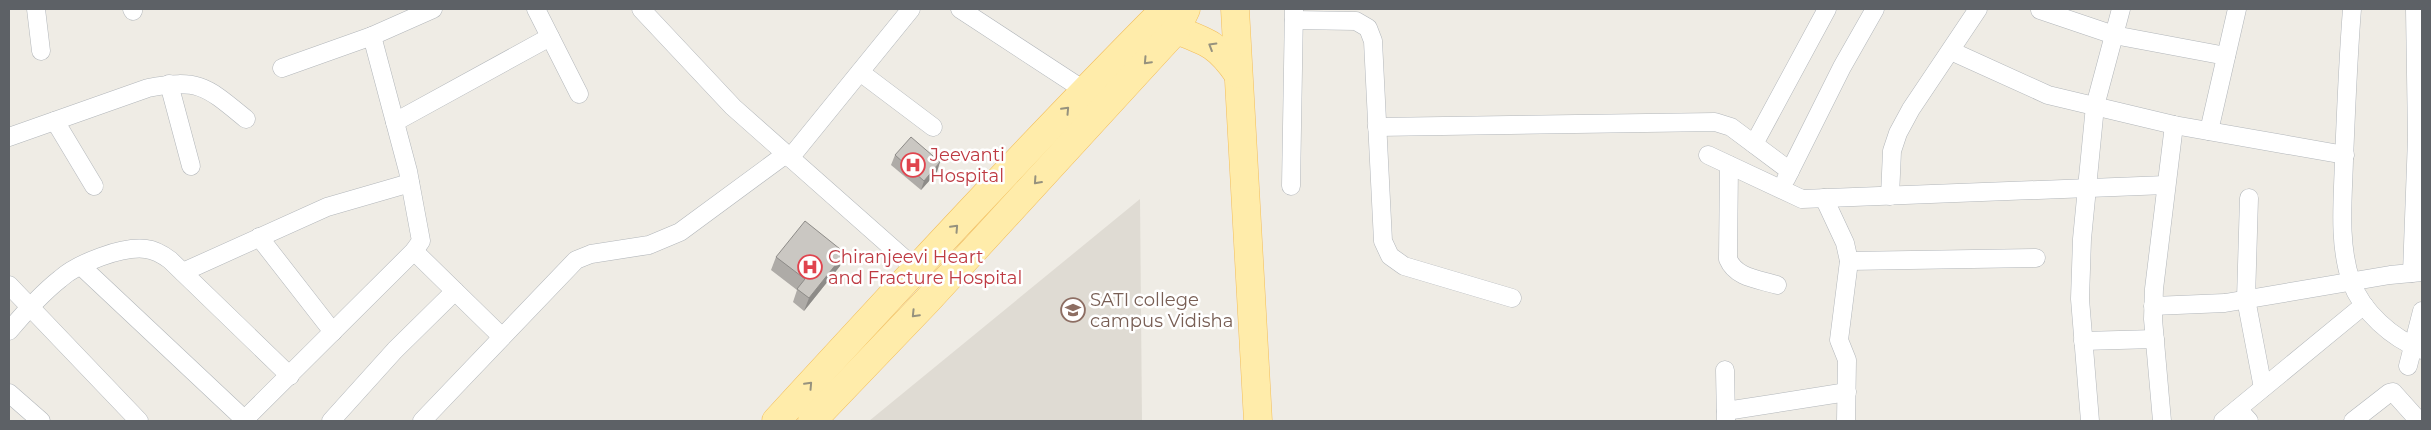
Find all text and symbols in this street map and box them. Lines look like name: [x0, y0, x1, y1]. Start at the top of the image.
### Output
one-way arrow: [1208, 42, 1217, 52]
one-way arrow: [1144, 56, 1153, 65]
one-way arrow: [1060, 106, 1069, 115]
place label: Jeevanti Hospital: [929, 144, 1005, 187]
hospital icon: Jeevanti Hospital: [900, 152, 926, 178]
one-way arrow: [1034, 176, 1043, 185]
one-way arrow: [949, 224, 958, 233]
place label: Chiranjeevi Heart and Fracture Hospital: [828, 246, 1022, 289]
hospital icon: Chiranjeevi Heart and Fracture Hospital: [797, 254, 823, 280]
place label: SATI college campus Vidisha: [1090, 289, 1233, 332]
school or university icon: SATI college campus Vidisha: [1060, 297, 1086, 323]
one-way arrow: [912, 308, 921, 317]
one-way arrow: [803, 382, 812, 391]

